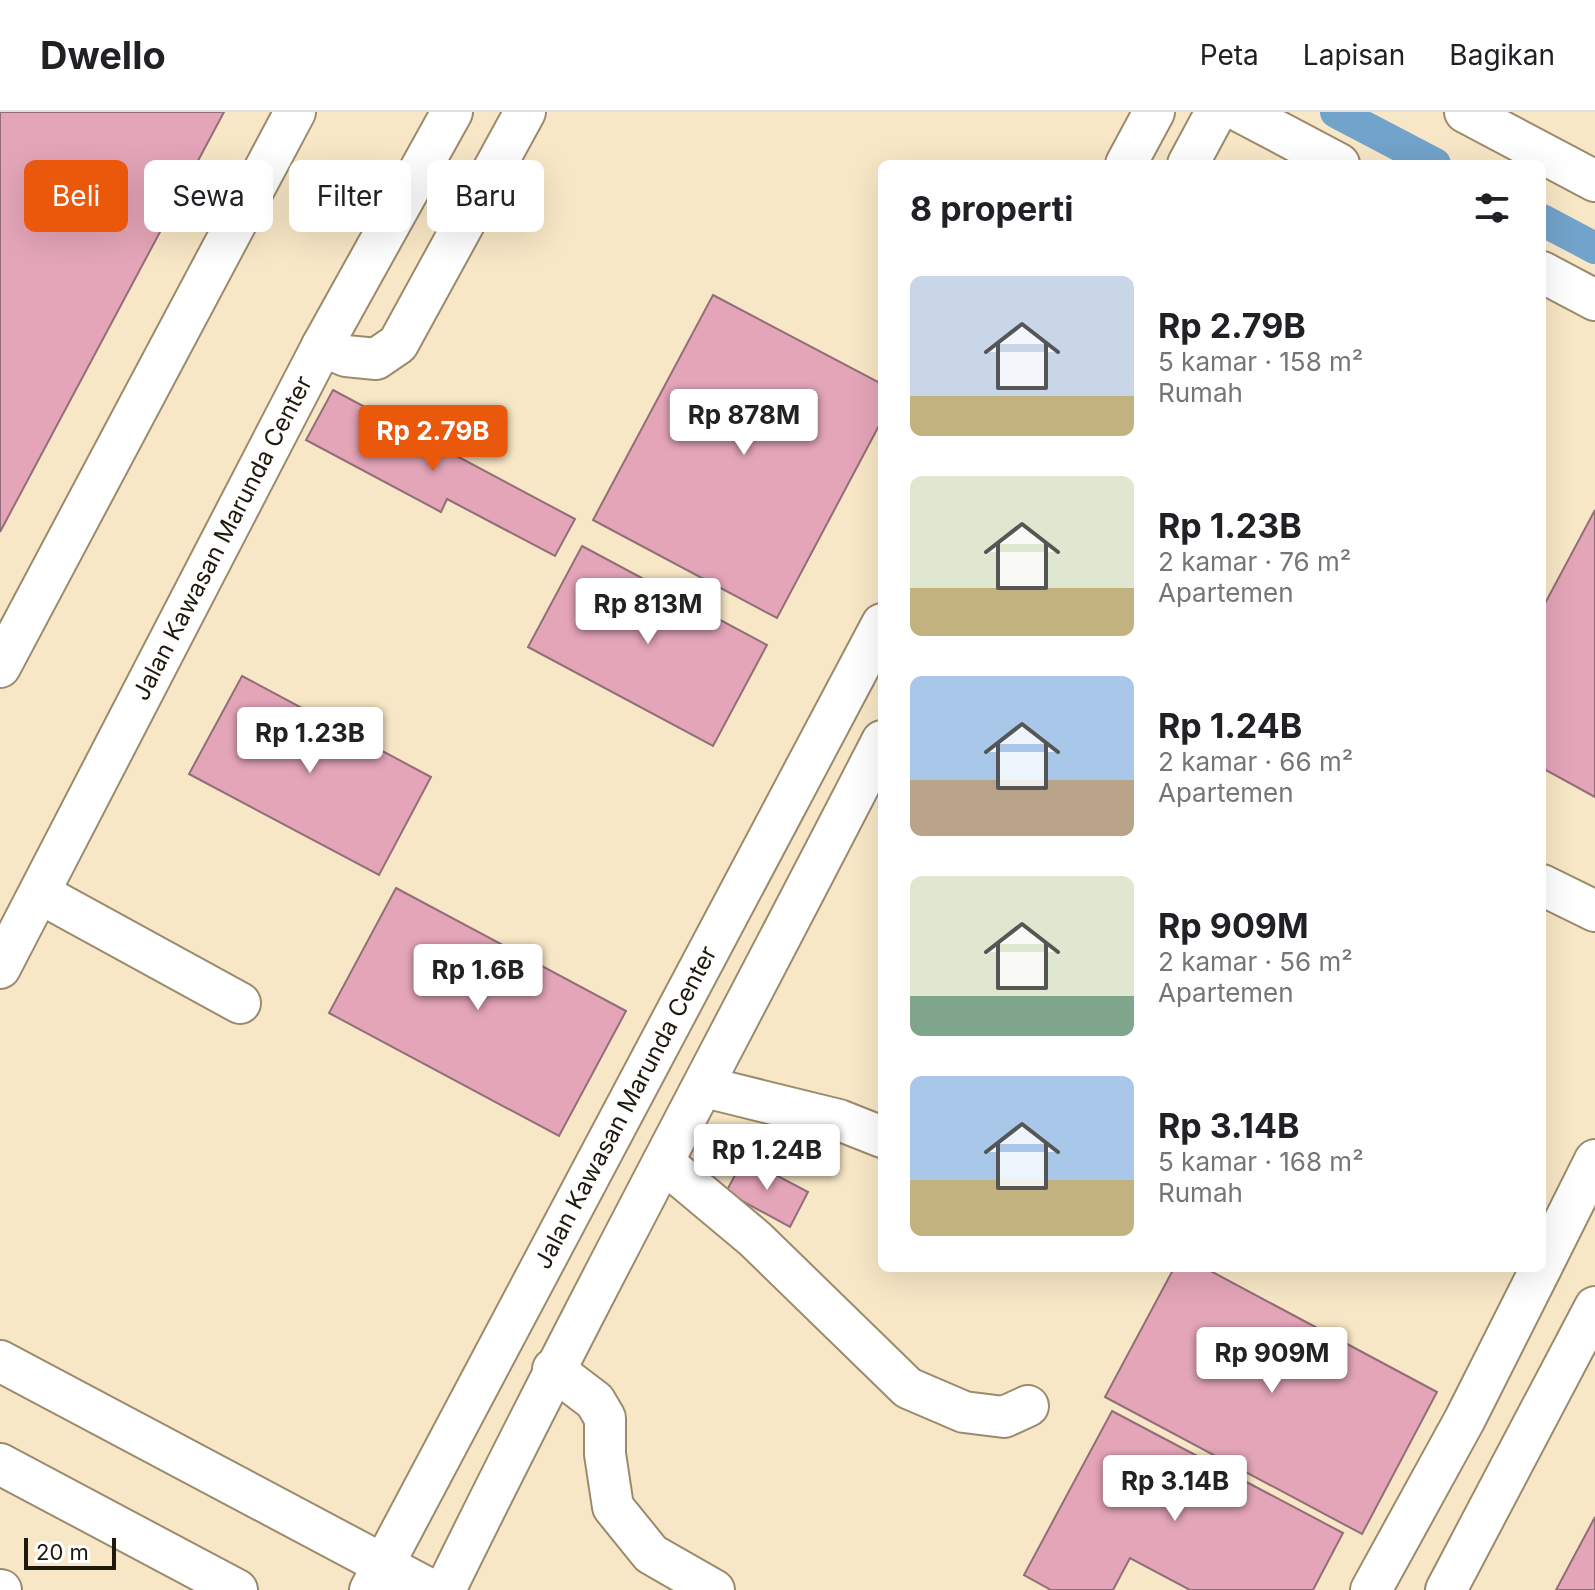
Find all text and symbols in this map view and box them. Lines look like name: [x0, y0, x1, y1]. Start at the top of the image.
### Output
text: Dwello: [40, 32, 166, 78]
text: Peta: [1200, 38, 1259, 72]
text: Lapisan: [1303, 38, 1405, 72]
text: Bagikan: [1449, 38, 1555, 72]
chip: Beli: [24, 160, 128, 232]
chip: Sewa: [144, 160, 273, 232]
chip: Filter: [289, 160, 411, 232]
chip: Baru: [427, 160, 544, 232]
icon: filters: [1470, 186, 1514, 230]
text: 8 properti: [910, 188, 1073, 229]
text: Rp 2.79B: [1158, 305, 1306, 346]
icon: home: [974, 308, 1070, 404]
text: 5 kamar · 158 m²: [1158, 346, 1363, 377]
street label: Jalan Kawasan Marunda Center: [126, 371, 318, 705]
text: Rumah: [1158, 377, 1243, 408]
pin: Rp 878M: [670, 389, 818, 457]
text: Rp 878M: [688, 399, 800, 430]
pin: Rp 2.79B: [350, 405, 516, 473]
text: Rp 2.79B: [377, 415, 489, 446]
text: Rp 1.23B: [1158, 505, 1302, 546]
icon: home: [974, 508, 1070, 604]
text: 2 kamar · 76 m²: [1158, 546, 1351, 577]
text: Apartemen: [1158, 577, 1294, 608]
pin: Rp 813M: [574, 578, 722, 646]
text: Rp 813M: [594, 588, 702, 619]
text: Rp 1.24B: [1158, 705, 1302, 746]
pin: Rp 1.23B: [227, 707, 393, 775]
icon: home: [974, 708, 1070, 804]
text: Rp 1.23B: [255, 717, 365, 748]
text: 2 kamar · 66 m²: [1158, 746, 1353, 777]
text: Apartemen: [1158, 777, 1294, 808]
text: Rp 909M: [1158, 905, 1309, 946]
icon: home: [974, 908, 1070, 1004]
street label: Jalan Kawasan Marunda Center: [528, 941, 723, 1274]
pin: Rp 1.6B: [404, 944, 552, 1012]
text: 2 kamar · 56 m²: [1158, 946, 1353, 977]
text: Rp 1.6B: [432, 954, 524, 985]
text: Apartemen: [1158, 977, 1294, 1008]
text: Rp 3.14B: [1158, 1105, 1299, 1146]
icon: home: [974, 1108, 1070, 1204]
pin: Rp 1.24B: [684, 1124, 850, 1192]
text: Rp 1.24B: [712, 1134, 822, 1165]
text: 5 kamar · 168 m²: [1158, 1146, 1364, 1177]
text: Rumah: [1158, 1177, 1243, 1208]
pin: Rp 909M: [1198, 1327, 1346, 1395]
text: Rp 909M: [1214, 1337, 1330, 1368]
pin: Rp 3.14B: [1092, 1455, 1258, 1523]
text: Rp 3.14B: [1121, 1465, 1229, 1496]
scale bar: [24, 1534, 116, 1570]
text: 20 m: [36, 1539, 89, 1565]

